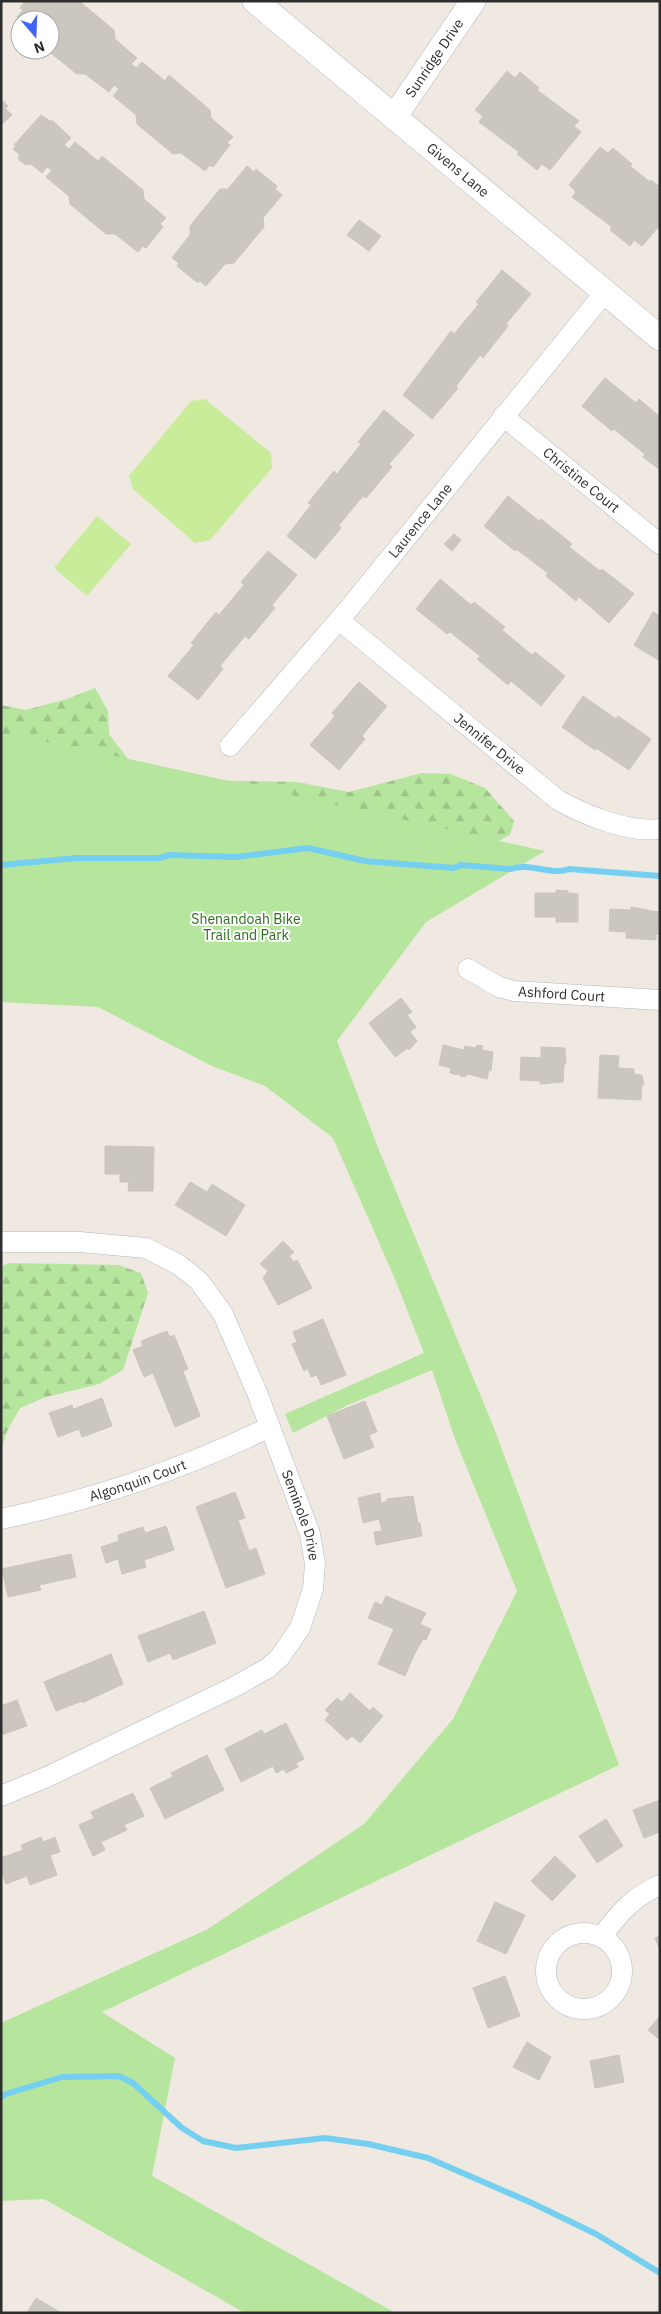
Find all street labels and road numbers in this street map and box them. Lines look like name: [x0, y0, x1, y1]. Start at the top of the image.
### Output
street label: Sunridge Drive: [401, 15, 468, 101]
street label: Givens Lane: [423, 139, 493, 201]
street label: Christine Court: [539, 443, 623, 517]
street label: Laurence Lane: [384, 479, 456, 562]
street label: Jennifer Drive: [450, 709, 529, 779]
street label: Ashford Court: [517, 982, 606, 1006]
street label: Algonquin Court: [87, 1455, 189, 1505]
street label: Seminole Drive: [278, 1467, 323, 1562]

